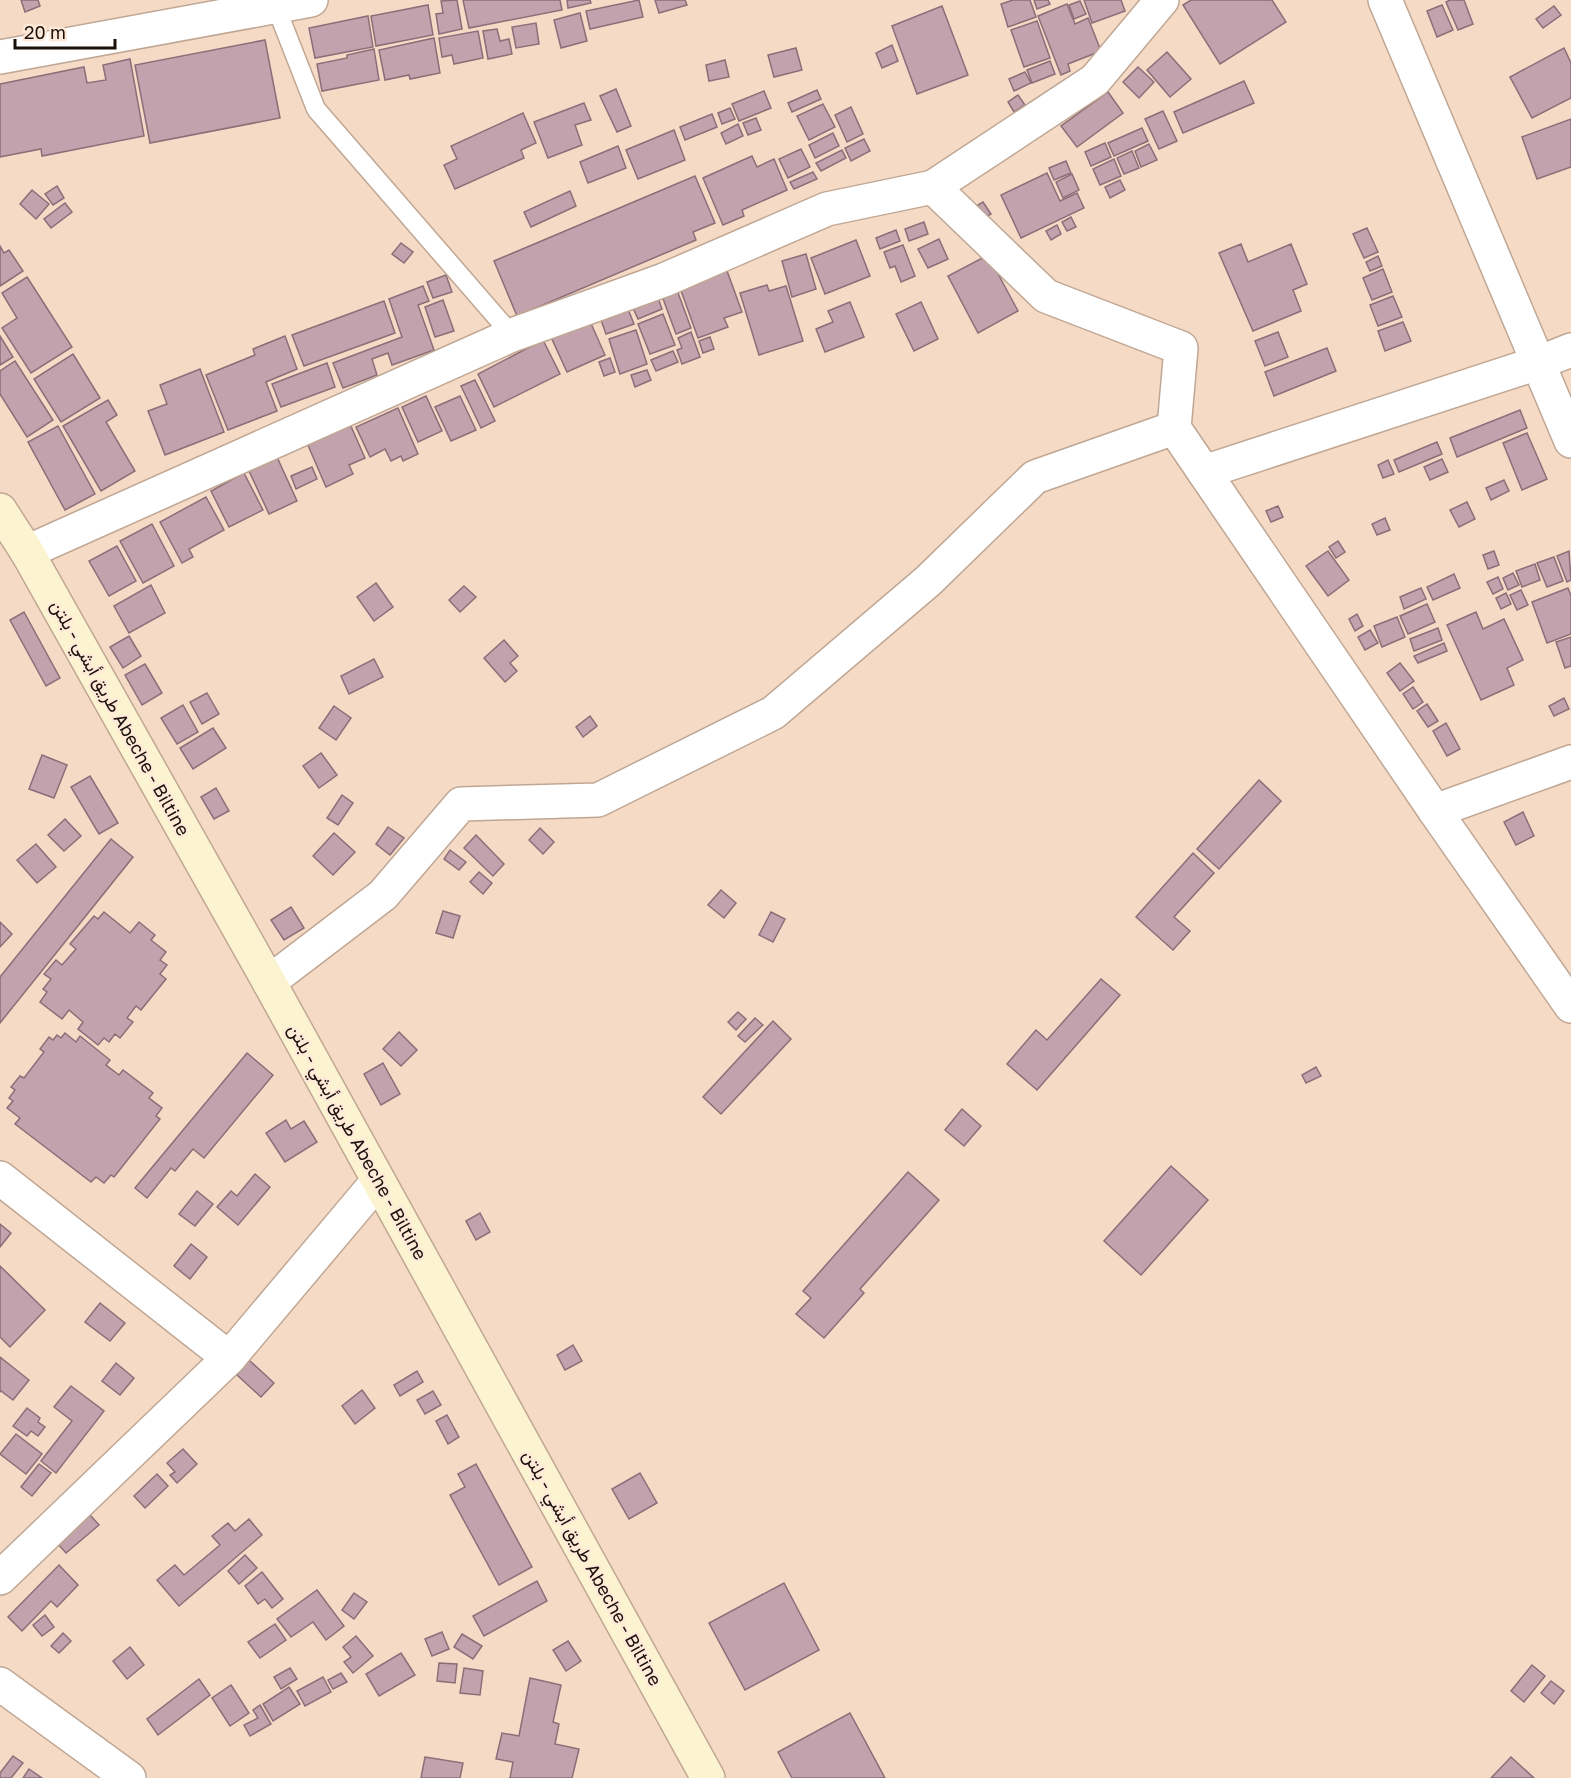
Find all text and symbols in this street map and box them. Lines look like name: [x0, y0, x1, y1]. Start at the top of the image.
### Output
scale bar: [15, 12, 116, 50]
text: 20 m: [24, 21, 66, 43]
street label: طريق أبشي - بلتن Abeche - Biltine: [42, 596, 195, 842]
street label: طريق أبشي - بلتن Abeche - Biltine: [279, 1020, 432, 1266]
street label: طريق أبشي - بلتن Abeche - Biltine: [514, 1446, 667, 1692]

